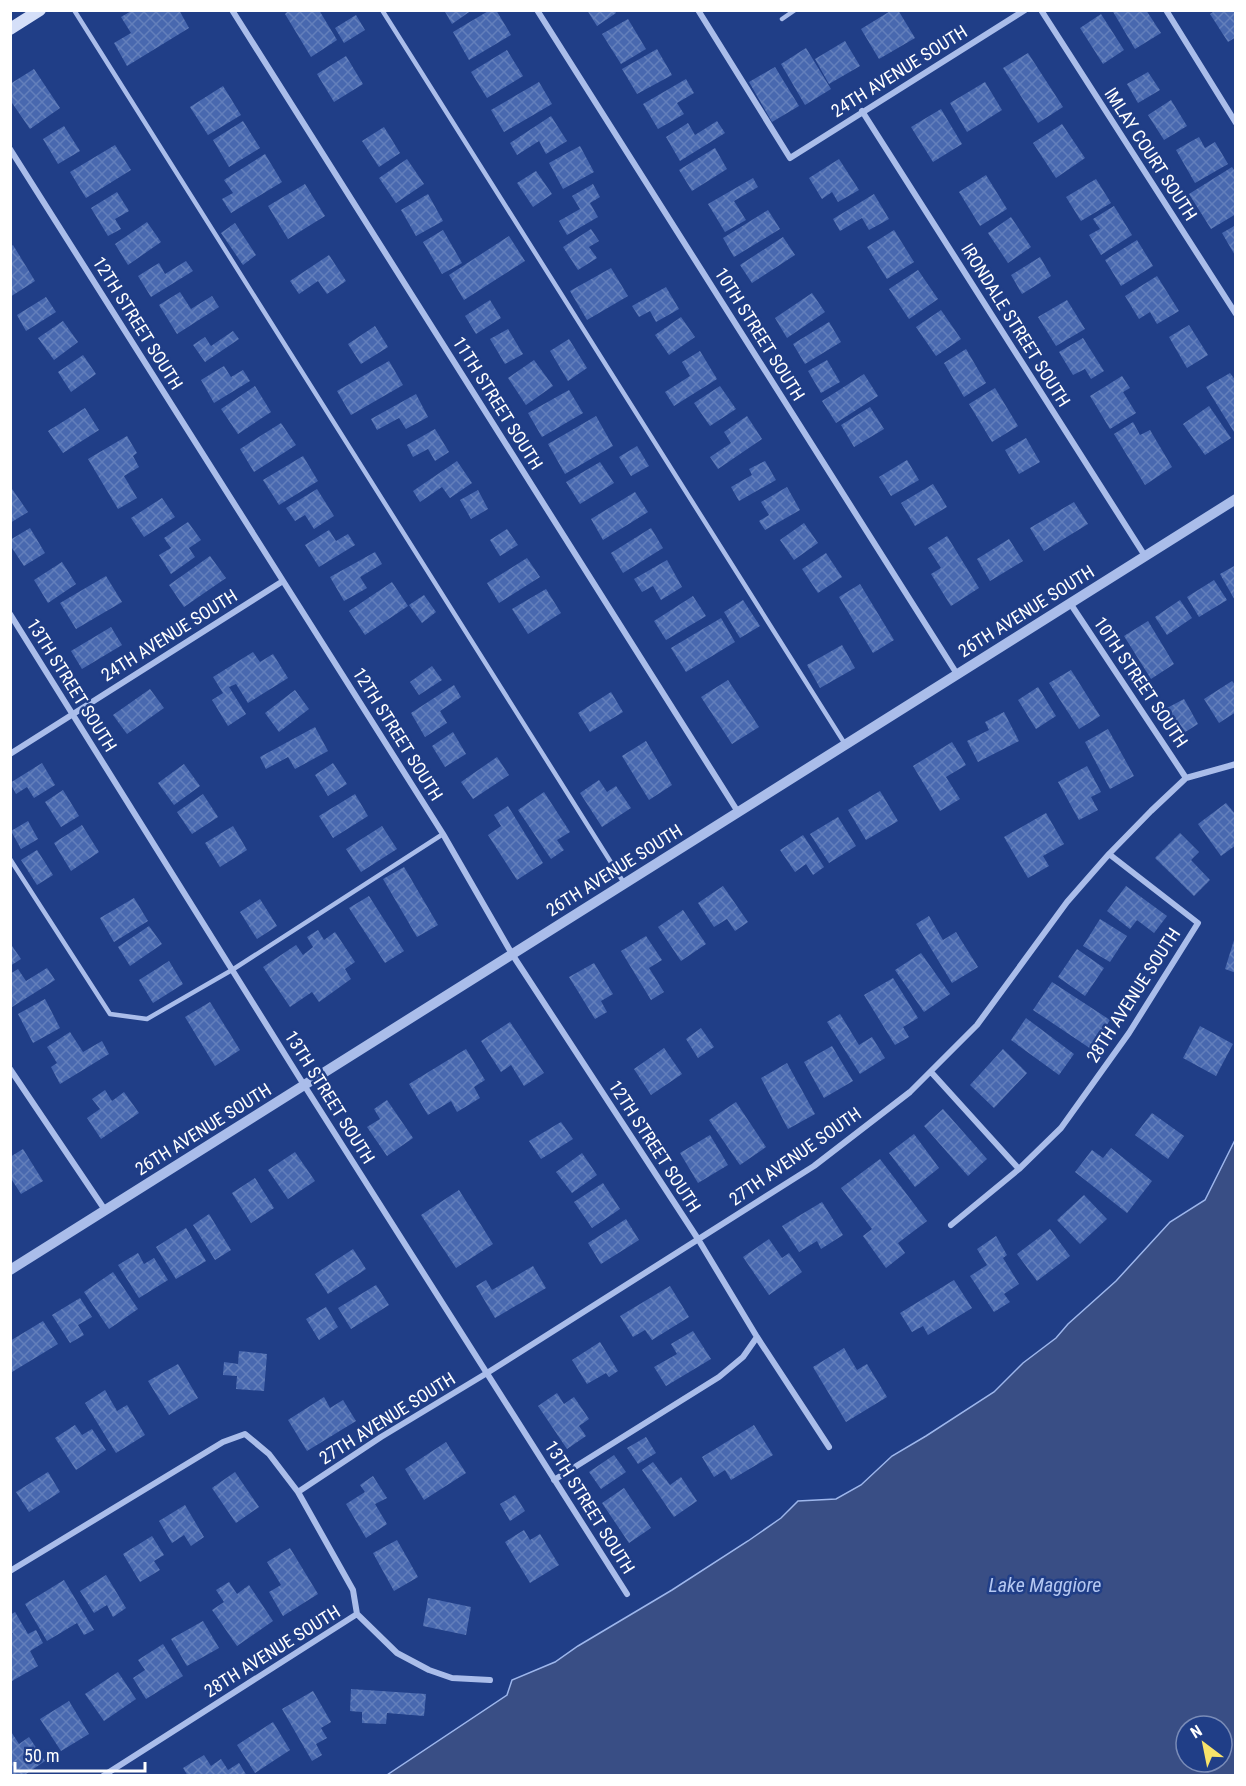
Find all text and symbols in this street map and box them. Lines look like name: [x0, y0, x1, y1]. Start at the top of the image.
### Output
street label: 24TH AVENUE SOUTH: [827, 21, 971, 121]
street label: IMLAY COURT SOUTH: [1100, 84, 1202, 224]
street label: IRONDALE STREET SOUTH: [957, 240, 1075, 410]
street label: 12TH STREET SOUTH: [89, 253, 187, 393]
street label: 10TH STREET SOUTH: [711, 264, 809, 404]
street label: 11TH STREET SOUTH: [449, 333, 547, 473]
street label: 26TH AVENUE SOUTH: [954, 561, 1098, 661]
street label: 24TH AVENUE SOUTH: [97, 585, 241, 685]
street label: 10TH STREET SOUTH: [1090, 613, 1192, 751]
street label: 13TH STREET SOUTH: [23, 615, 121, 755]
street label: 12TH STREET SOUTH: [349, 664, 447, 804]
street label: 26TH AVENUE SOUTH: [542, 820, 686, 920]
street label: 28TH AVENUE SOUTH: [1082, 924, 1184, 1066]
street label: 13TH STREET SOUTH: [281, 1027, 379, 1167]
street label: 12TH STREET SOUTH: [605, 1076, 705, 1216]
street label: 26TH AVENUE SOUTH: [131, 1079, 275, 1179]
street label: 27TH AVENUE SOUTH: [725, 1103, 865, 1209]
street label: 27TH AVENUE SOUTH: [315, 1368, 459, 1468]
street label: 13TH STREET SOUTH: [541, 1437, 639, 1577]
water label: Lake Maggiore: [989, 1573, 1101, 1597]
street label: 28TH AVENUE SOUTH: [200, 1601, 344, 1701]
north arrow: [1174, 1714, 1234, 1774]
text: N: [1187, 1721, 1206, 1742]
scale bar: [15, 1735, 146, 1773]
text: 50 m: [24, 1745, 59, 1766]

